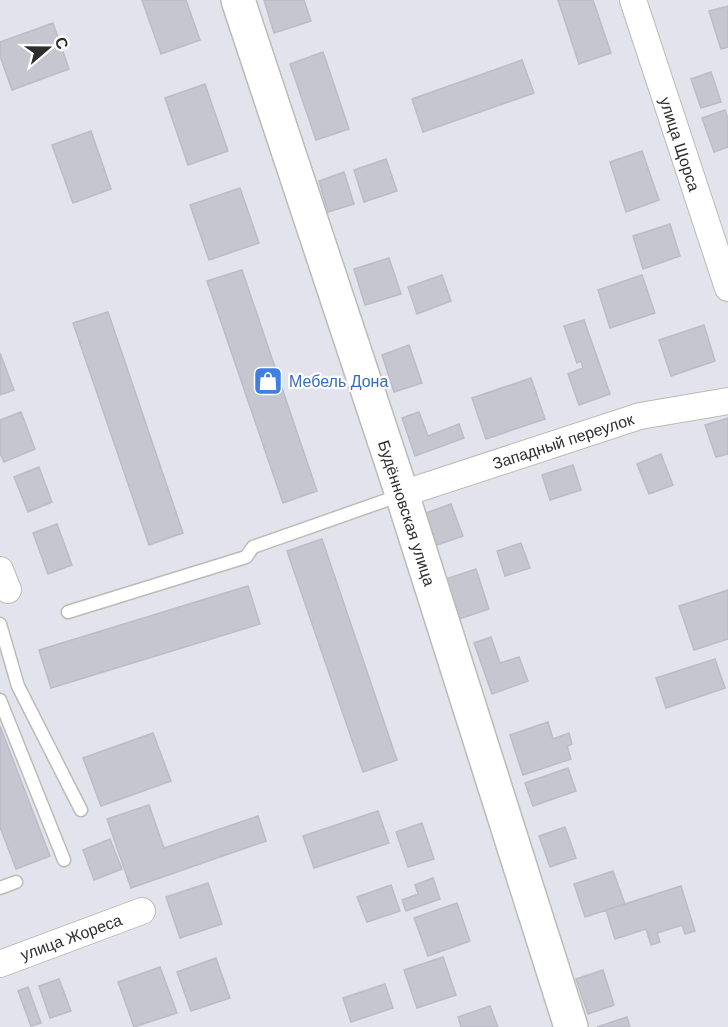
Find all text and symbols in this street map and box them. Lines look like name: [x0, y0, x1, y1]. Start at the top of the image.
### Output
north arrow: [18, 18, 78, 78]
text: С: [52, 35, 72, 52]
street label: улица Щорса: [656, 95, 703, 194]
shop icon: Мебель Дона: [252, 365, 284, 397]
place label: Мебель Дона: [289, 373, 388, 390]
street label: Западный переулок: [490, 410, 637, 472]
street label: Будённовская улица: [375, 438, 438, 588]
street label: улица Жореса: [18, 911, 124, 964]

